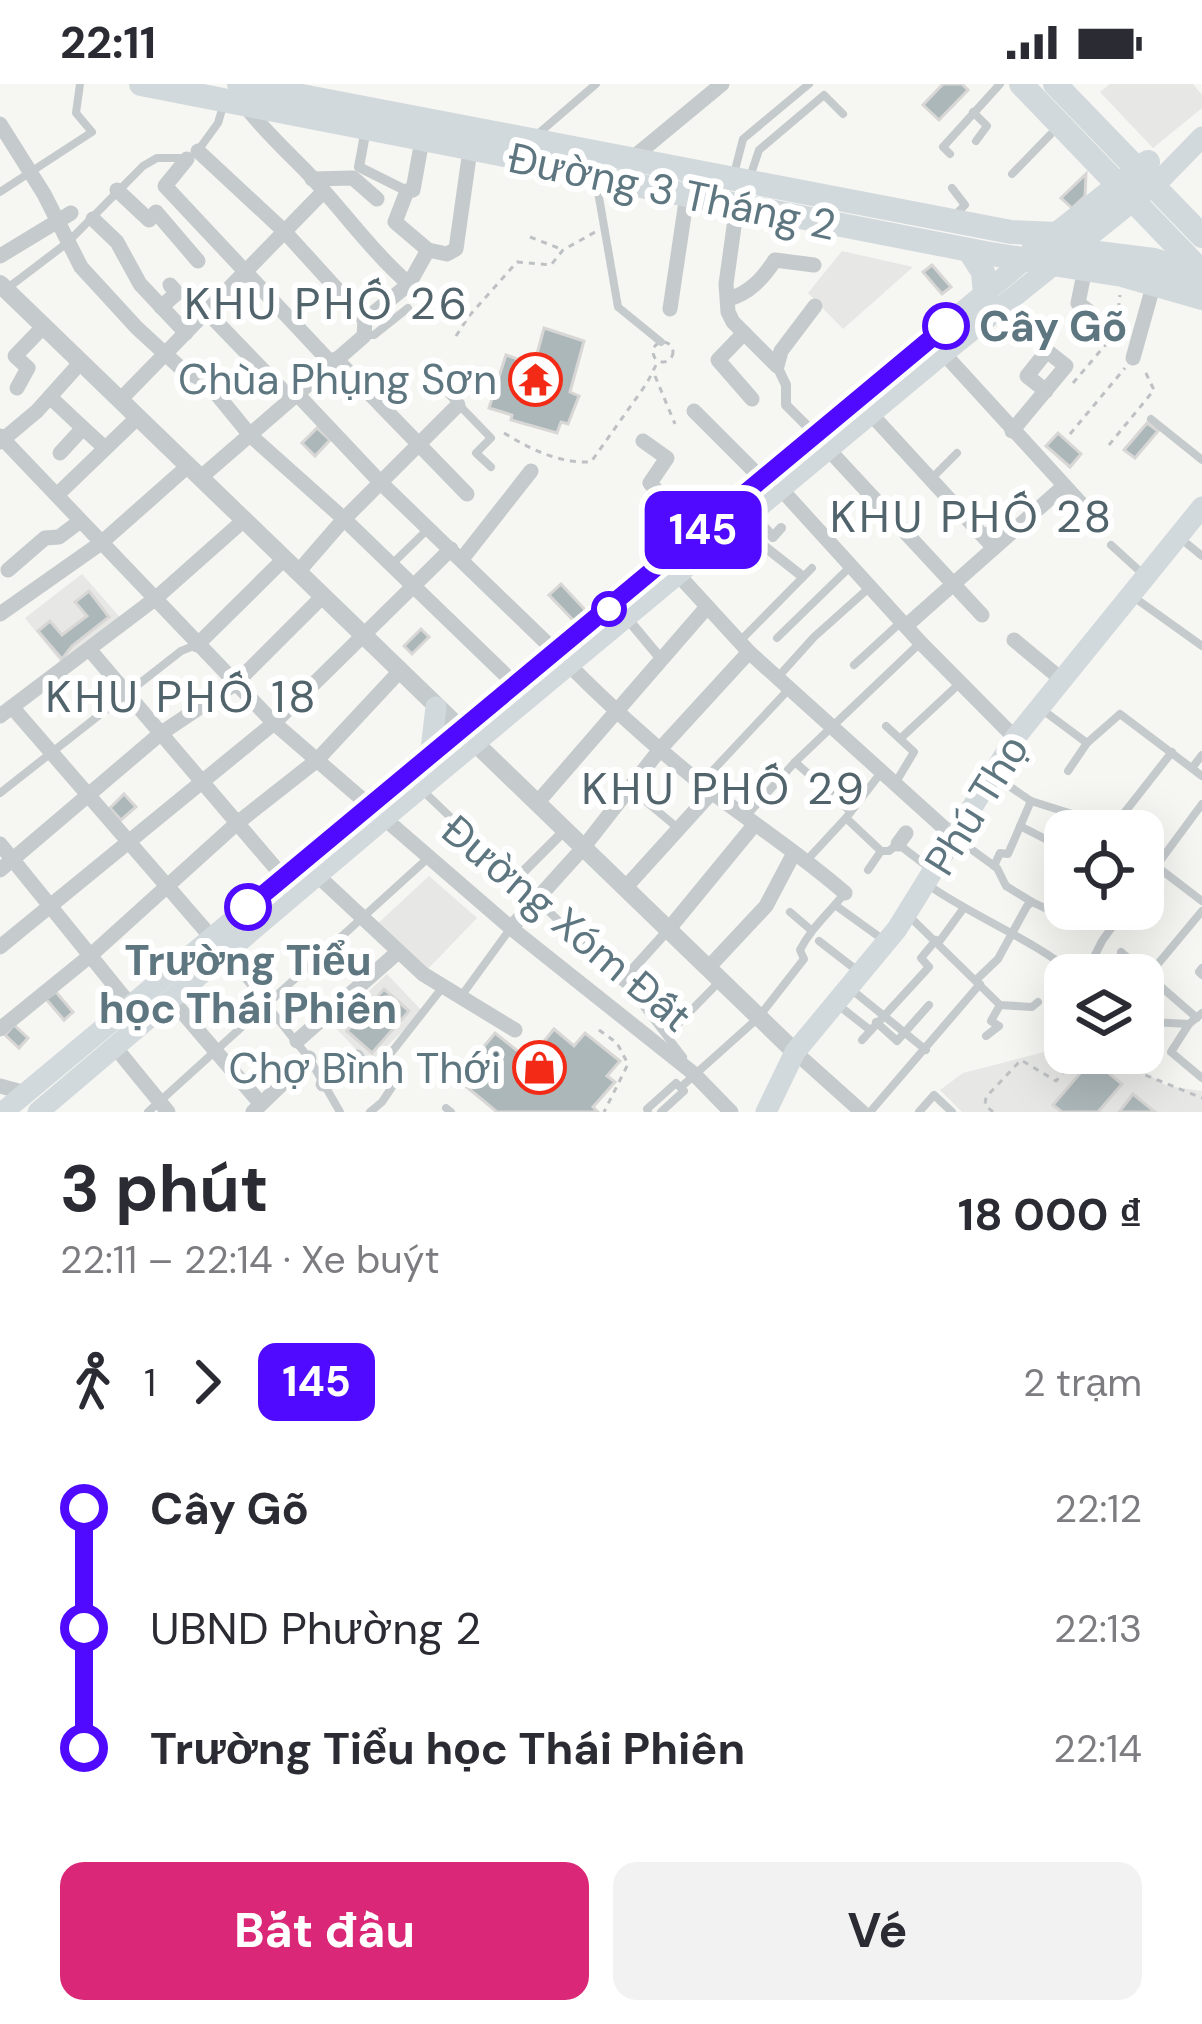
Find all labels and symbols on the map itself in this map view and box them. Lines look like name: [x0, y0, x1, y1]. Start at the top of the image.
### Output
street label: Đường 3 Tháng 2: [503, 130, 841, 253]
district label: KHU PHỐ 26: [184, 274, 470, 333]
place label: Cây Gõ: [979, 299, 1127, 354]
marker: Cây Gõ: [924, 304, 968, 348]
temple icon: Chùa Phụng Sơn: [508, 351, 564, 407]
place label: Chùa Phụng Sơn: [178, 352, 497, 407]
district label: KHU PHỐ 28: [830, 487, 1114, 546]
line badge: 145: [634, 491, 772, 569]
unlabelled marker: [593, 593, 625, 625]
district label: KHU PHỐ 18: [45, 667, 319, 726]
street label: Phú Thọ: [912, 725, 1041, 885]
district label: KHU PHỐ 29: [581, 759, 867, 818]
street label: Đường Xóm Đất: [430, 803, 703, 1044]
marker: Trường Tiểu học Thái Phiên: [226, 885, 270, 929]
place label: Trường Tiểu học Thái Phiên: [99, 933, 397, 1036]
shop icon: Chợ Bình Thới: [512, 1040, 568, 1096]
place label: Chợ Bình Thới: [229, 1041, 501, 1096]

